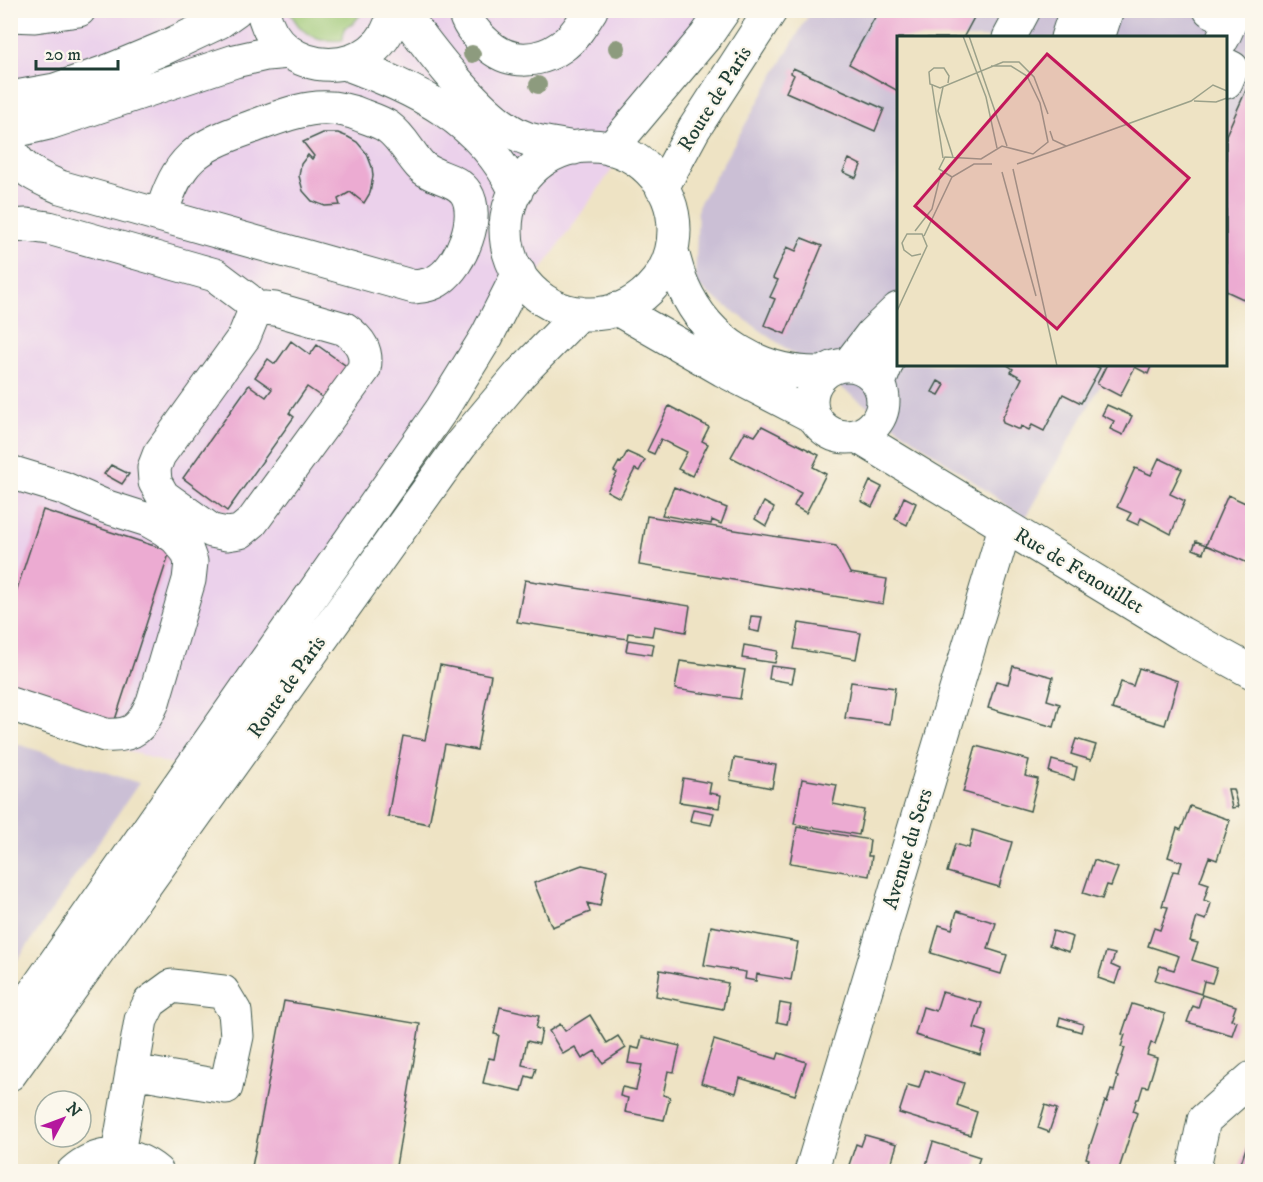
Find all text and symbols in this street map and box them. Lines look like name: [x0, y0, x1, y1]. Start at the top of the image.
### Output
scale bar: [36, 33, 118, 71]
inset map: [897, 36, 1227, 366]
street label: Route de Paris: [672, 42, 758, 156]
text: 20 m: [45, 44, 81, 66]
street label: Rue de Fenouillet: [1009, 522, 1149, 620]
street label: Route de Paris: [242, 631, 332, 743]
street label: Avenue du Sers: [877, 786, 939, 912]
north arrow: [33, 1089, 93, 1149]
text: N: [62, 1098, 85, 1121]

